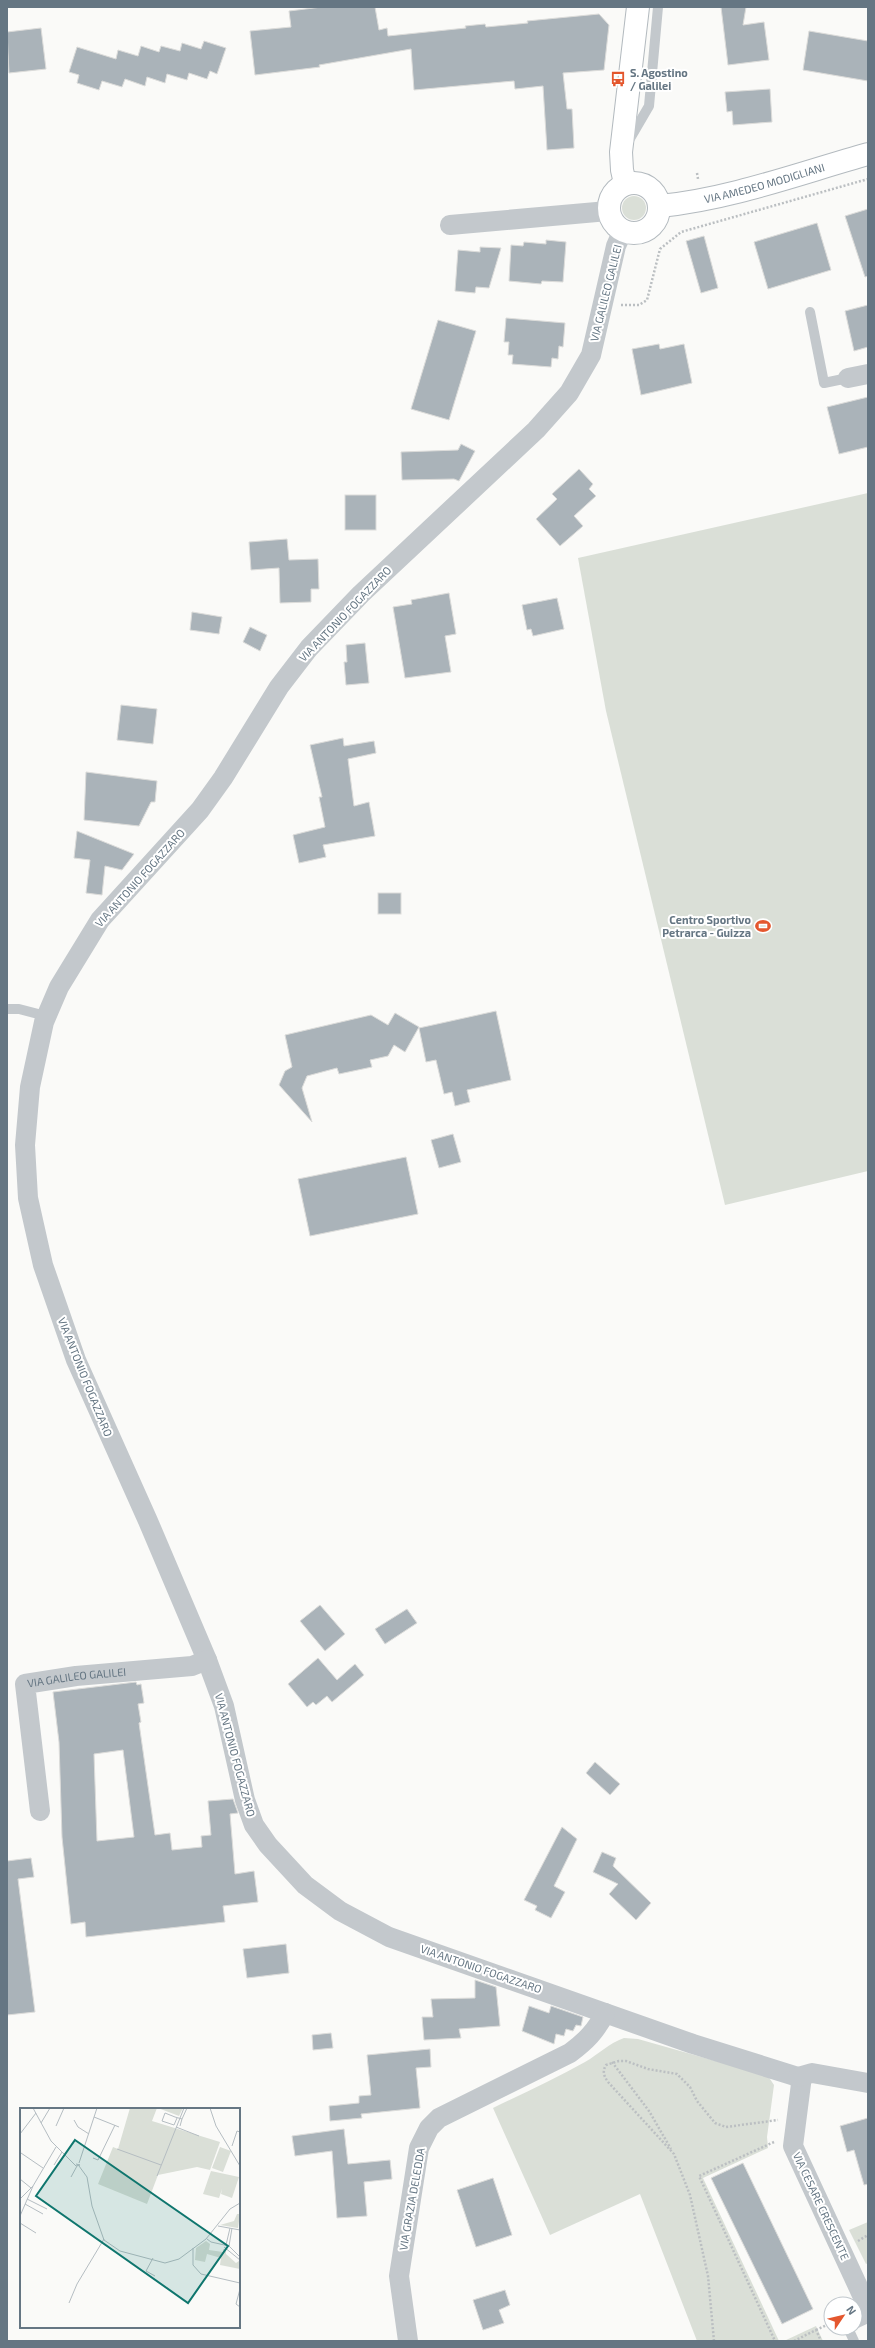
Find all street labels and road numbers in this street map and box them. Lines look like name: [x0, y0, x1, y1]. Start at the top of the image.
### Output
street label: VIA AMEDEO MODIGLIANI: [703, 160, 826, 205]
street label: VIA GALILEO GALILEI: [587, 243, 624, 343]
street label: VIA ANTONIO FOGAZZARO: [296, 563, 394, 664]
street label: VIA ANTONIO FOGAZZARO: [92, 826, 187, 929]
street label: VIA ANTONIO FOGAZZARO: [56, 1315, 115, 1438]
street label: VIA GALILEO GALILEI: [26, 1665, 127, 1690]
street label: VIA ANTONIO FOGAZZARO: [213, 1692, 258, 1818]
street label: VIA ANTONIO FOGAZZARO: [419, 1942, 543, 1995]
street label: VIA GRAZIA DELEDDA: [396, 2146, 427, 2251]
street label: VIA CESARE CRESCENTE: [791, 2150, 852, 2262]

